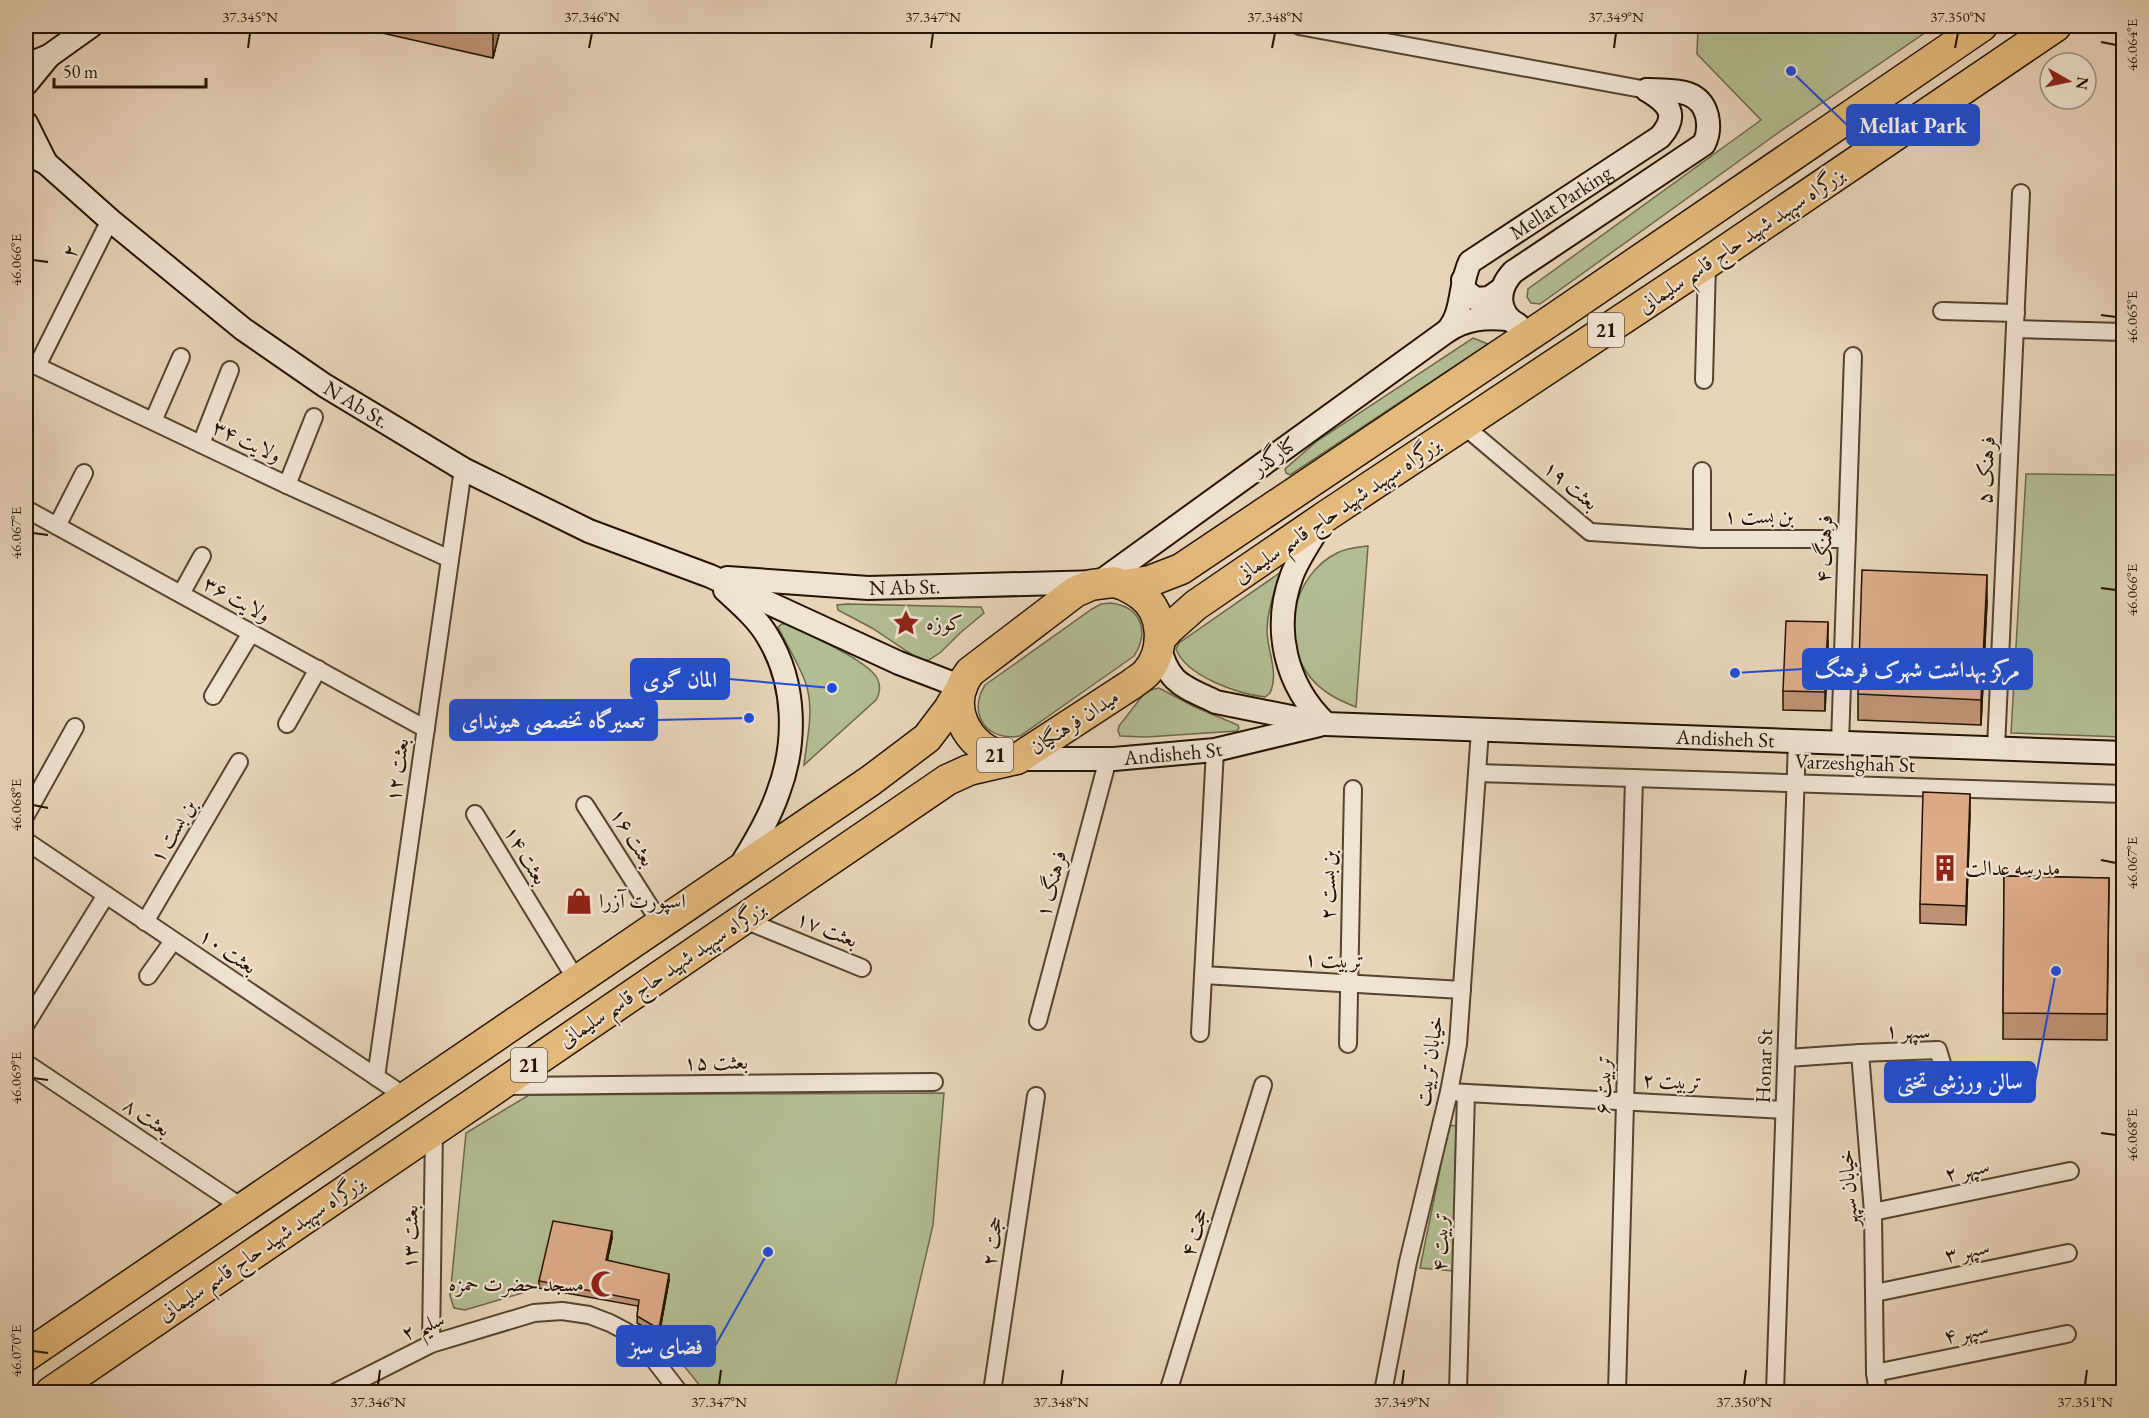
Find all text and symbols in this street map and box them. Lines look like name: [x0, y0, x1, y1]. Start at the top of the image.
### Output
text: 37.345°N: [222, 7, 278, 26]
text: 37.346°N: [564, 7, 620, 26]
text: 37.347°N: [905, 7, 961, 26]
text: 37.348°N: [1247, 7, 1303, 26]
text: 37.349°N: [1588, 7, 1644, 26]
text: 37.350°N: [1930, 7, 1986, 26]
text: 46.064°E: [2122, 18, 2141, 71]
scale bar: [54, 51, 206, 89]
north arrow: [2038, 51, 2098, 111]
text: 50 m: [63, 60, 98, 83]
text: N: [2071, 75, 2094, 91]
callout: Mellat Park: [1847, 105, 1979, 145]
text: Mellat Park: [1859, 111, 1968, 140]
street label: Mellat Parking: [1504, 158, 1617, 245]
street label: بزرگراه سپهبد شهید حاج قاسم سلیمانی: [1632, 160, 1854, 326]
text: 46.066°E: [6, 233, 25, 286]
street label: ۲: [55, 239, 84, 262]
text: 46.065°E: [2122, 290, 2141, 343]
road number: 21: [1588, 313, 1624, 347]
street label: N Ab St.: [319, 374, 394, 434]
street label: ولایت ۳۴: [208, 413, 286, 468]
street label: کنارگذر: [1243, 429, 1302, 482]
street label: بزرگراه سپهبد شهید حاج قاسم سلیمانی: [1228, 430, 1450, 596]
street label: فرهنک ۵: [1970, 435, 2001, 505]
street label: بعثت ۱۹: [1538, 454, 1605, 516]
street label: بن بست ۱: [1724, 502, 1794, 529]
text: 46.067°E: [6, 506, 25, 559]
street label: فرهنگ ۴: [1809, 514, 1838, 584]
text: 46.066°E: [2122, 563, 2141, 616]
street label: ولایت ۳۶: [199, 569, 276, 628]
street label: N Ab St.: [868, 572, 941, 601]
place icon: کوزه: [891, 608, 921, 638]
place label: کوزه: [926, 609, 963, 636]
callout: مرکز بهداشت شهرک فرهنگ: [1803, 649, 2032, 689]
text: مرکز بهداشت شهرک فرهنگ: [1814, 655, 2020, 686]
callout: المان گوی: [631, 659, 729, 699]
text: المان گوی: [643, 665, 717, 694]
street label: میدان فرهنگیان: [1024, 683, 1124, 760]
callout: تعمیرگاه تخصصی هیوندای: [450, 700, 657, 740]
text: تعمیرگاه تخصصی هیوندای: [462, 706, 645, 736]
street label: Andisheh St: [1675, 723, 1776, 753]
street label: Andisheh St: [1121, 735, 1225, 771]
street label: بعثت ۱۲: [379, 736, 414, 804]
road number: 21: [977, 738, 1013, 772]
street label: Varzeshghah St: [1794, 747, 1916, 778]
text: 46.068°E: [6, 778, 25, 831]
street label: بن بست ۱: [143, 794, 202, 868]
street label: بعثت ۱۶: [605, 802, 662, 871]
street label: بعثت ۱۴: [498, 820, 555, 889]
text: 46.067°E: [2122, 836, 2141, 889]
street label: فرهنگ ۱: [1029, 847, 1072, 920]
street label: بن بست ۲: [1313, 850, 1342, 920]
building icon: مدرسه عدالت: [1930, 853, 1960, 883]
place label: مدرسه عدالت: [1965, 854, 2060, 881]
shop icon: اسپورت آزرا: [564, 886, 594, 916]
place label: اسپورت آزرا: [599, 887, 686, 915]
street label: بزرگراه سپهبد شهید حاج قاسم سلیمانی: [553, 894, 775, 1060]
street label: بعثت ۱۷: [792, 904, 862, 953]
street label: بعثت ۱۰: [194, 921, 262, 980]
street label: تربیت ۱: [1304, 944, 1364, 975]
street label: خیابان تربیت: [1408, 1013, 1449, 1108]
street label: سپهر ۱: [1885, 1016, 1931, 1046]
street label: Honar St: [1749, 1028, 1778, 1104]
street label: بعثت ۱۵: [684, 1047, 748, 1076]
road number: 21: [511, 1048, 547, 1082]
text: 46.069°E: [6, 1051, 25, 1104]
street label: تربیت ۶: [1588, 1055, 1617, 1115]
callout: سالن ورزشی تختی: [1885, 1062, 2035, 1102]
street label: تربیت ۲: [1642, 1065, 1702, 1096]
text: سالن ورزشی تختی: [1897, 1067, 2023, 1097]
street label: بعثت ۸: [118, 1091, 176, 1142]
text: 46.068°E: [2122, 1108, 2141, 1161]
street label: خیابان سپهر: [1831, 1148, 1865, 1230]
street label: سپهر ۲: [1942, 1152, 1992, 1188]
street label: بزرگراه سپهبد شهید حاج قاسم سلیمانی: [152, 1168, 374, 1334]
street label: حجت ۴: [1173, 1204, 1214, 1260]
street label: بعثت ۱۳: [395, 1205, 424, 1269]
street label: تربیت ۴: [1425, 1212, 1454, 1272]
street label: حجت ۲: [975, 1214, 1008, 1268]
street label: سپهر ۳: [1942, 1233, 1992, 1269]
mosque icon: مسجد حضرت حمزه: [589, 1269, 619, 1299]
place label: مسجد حضرت حمزه: [449, 1270, 584, 1298]
street label: سلیم ۲: [397, 1305, 451, 1354]
street label: سپهر ۴: [1941, 1314, 1991, 1350]
text: 46.070°E: [6, 1324, 25, 1377]
callout: فضای سبز: [617, 1326, 715, 1366]
text: فضای سبز: [626, 1332, 703, 1361]
text: 37.346°N: [350, 1392, 406, 1411]
text: 37.347°N: [691, 1392, 747, 1411]
text: 37.348°N: [1033, 1392, 1089, 1411]
text: 37.349°N: [1374, 1392, 1430, 1411]
text: 37.350°N: [1716, 1392, 1772, 1411]
text: 37.351°N: [2057, 1392, 2113, 1411]

